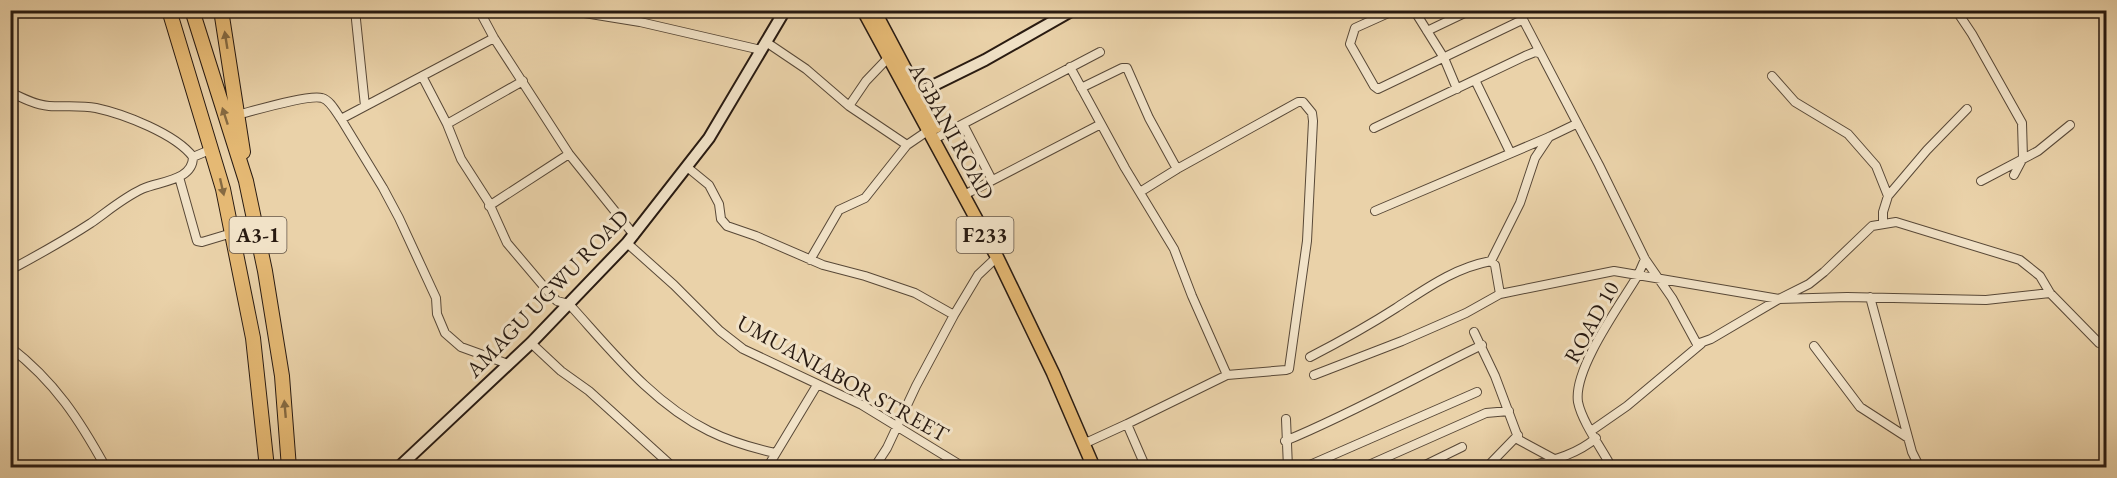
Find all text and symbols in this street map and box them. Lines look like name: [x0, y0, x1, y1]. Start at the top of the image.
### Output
one-way arrow: [221, 30, 230, 49]
street label: AGBANI ROAD: [902, 57, 1001, 205]
one-way arrow: [220, 107, 229, 125]
one-way arrow: [218, 178, 228, 196]
street label: AMAGU UGWU ROAD: [459, 203, 635, 384]
road number: A3-1: [230, 217, 286, 253]
road number: F233: [956, 217, 1014, 253]
street label: ROAD 10: [1557, 276, 1626, 368]
street label: UMUANIABOR STREET: [732, 308, 954, 449]
one-way arrow: [280, 400, 290, 419]

